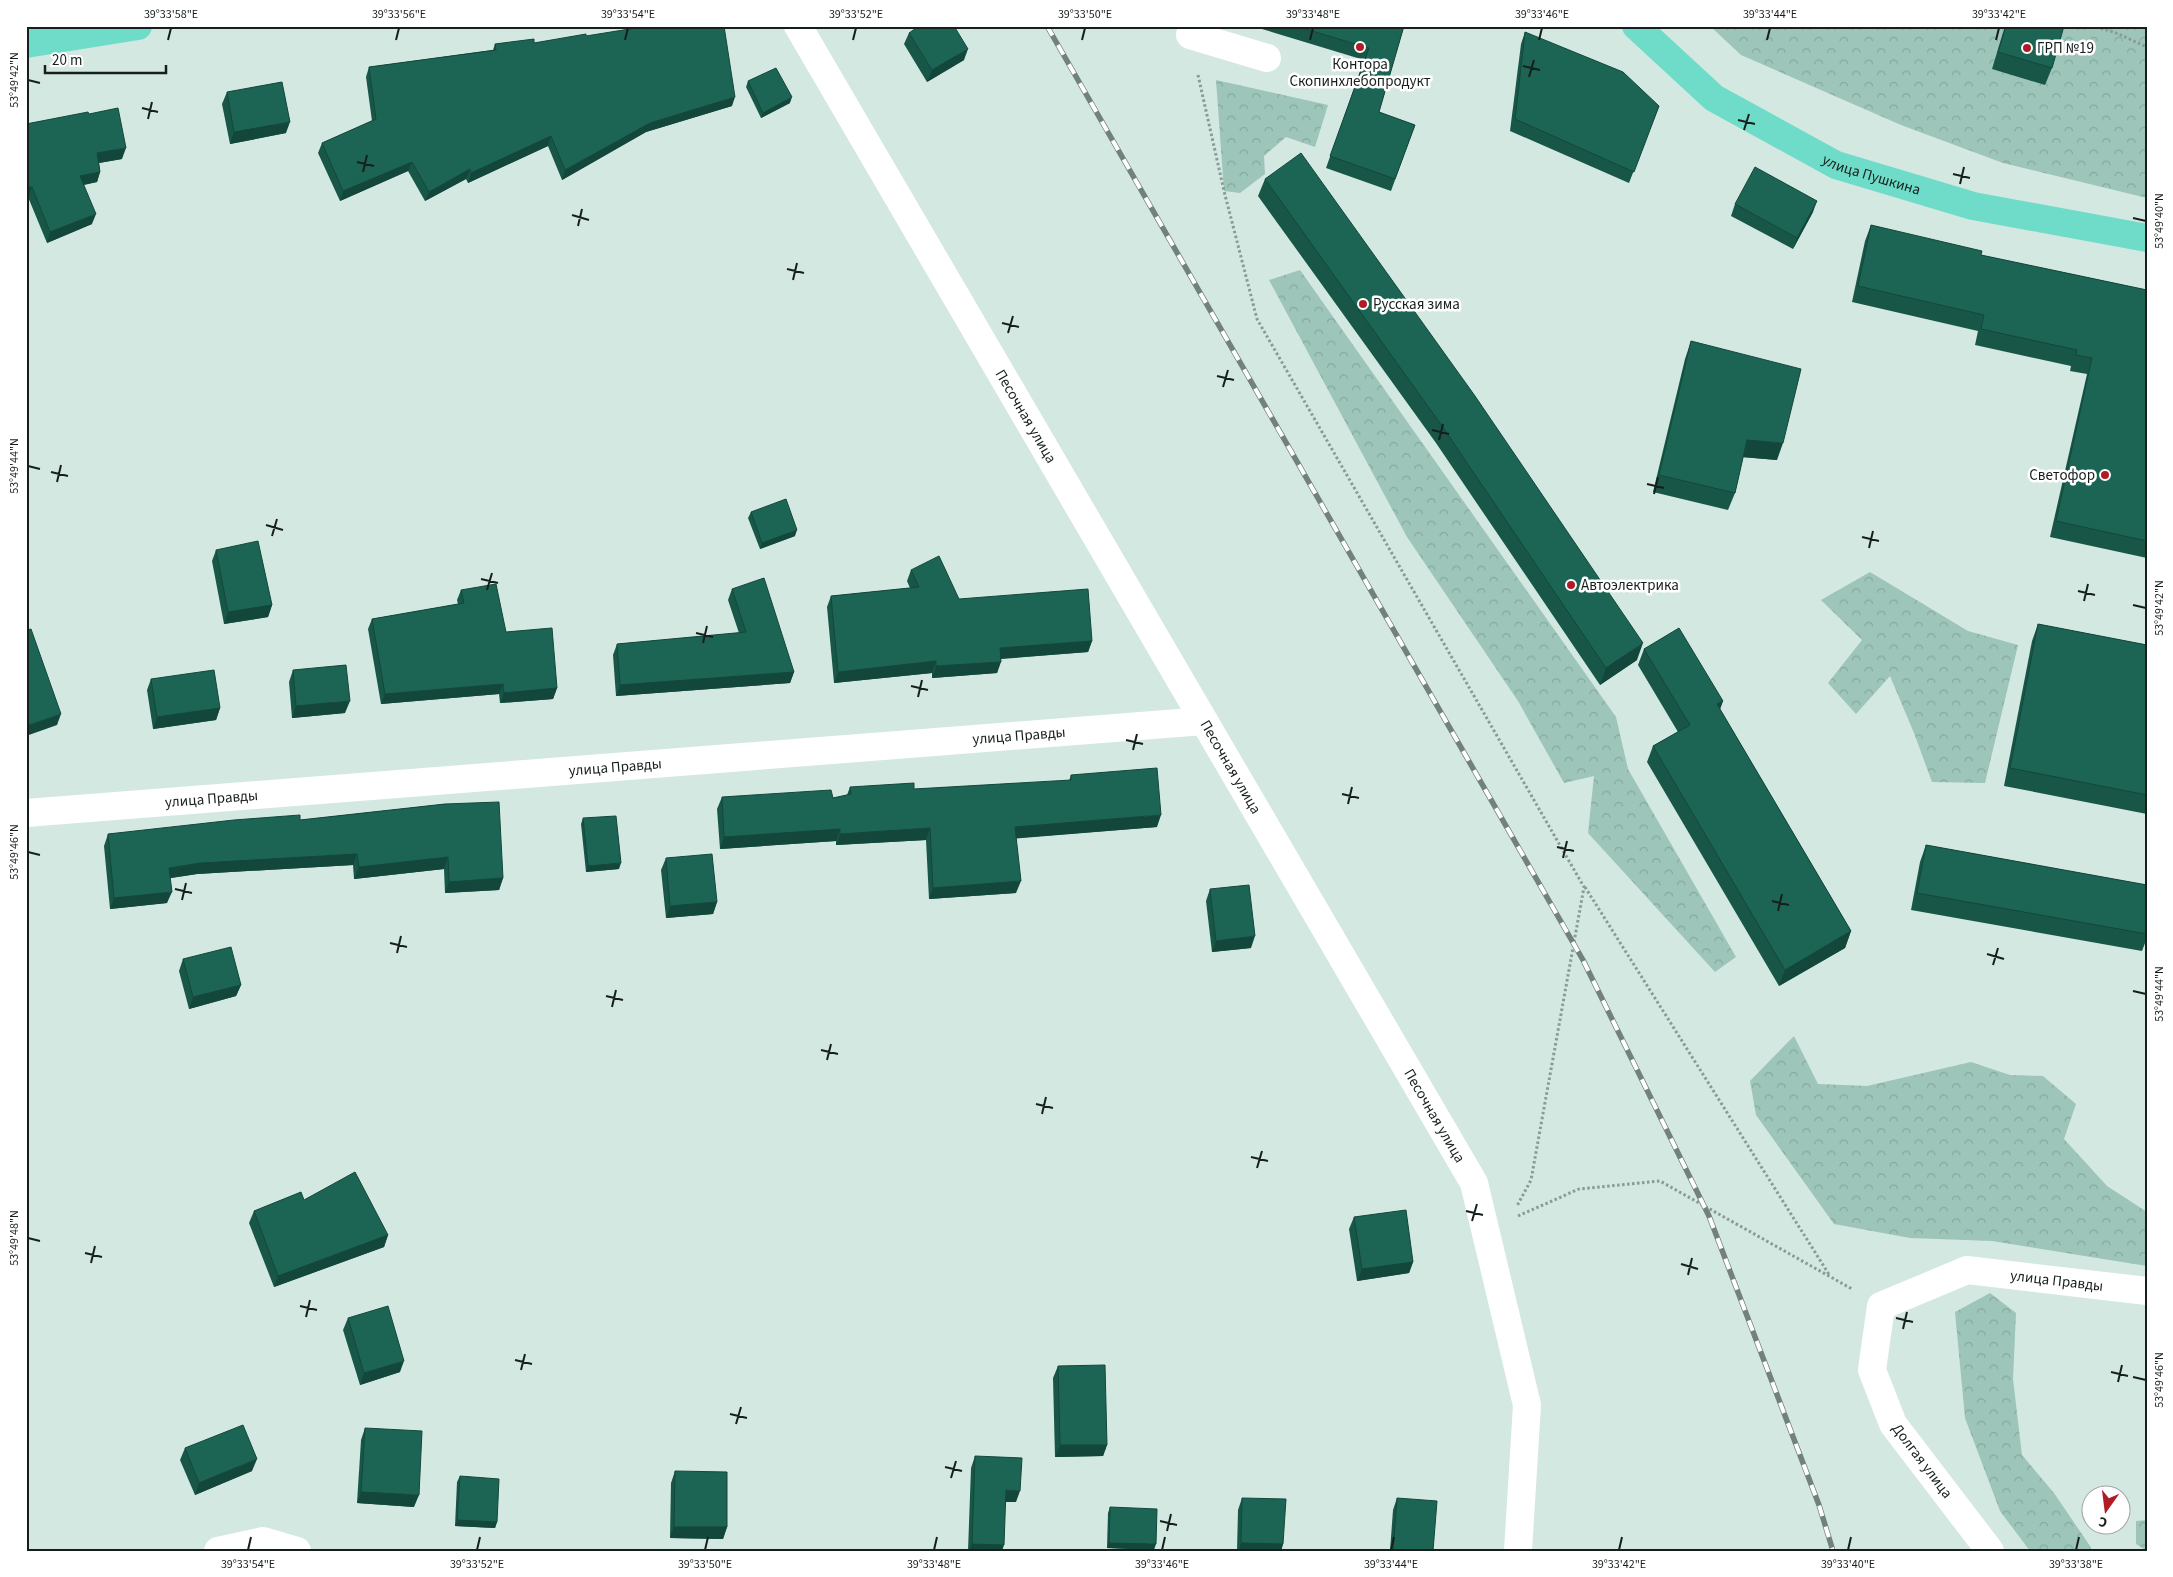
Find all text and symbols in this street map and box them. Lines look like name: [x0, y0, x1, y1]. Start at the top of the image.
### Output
text: 39°33'58"E: [144, 6, 198, 23]
text: 39°33'56"E: [372, 6, 426, 23]
text: 39°33'54"E: [601, 6, 655, 23]
text: 39°33'52"E: [829, 6, 883, 23]
text: 39°33'50"E: [1058, 6, 1112, 23]
text: 39°33'48"E: [1286, 6, 1340, 23]
text: 39°33'46"E: [1515, 6, 1569, 23]
text: 39°33'44"E: [1743, 6, 1797, 23]
text: 39°33'42"E: [1972, 6, 2026, 23]
place label: ГРП №19: [2037, 38, 2094, 59]
marker: Контора Скопинхлебопродукт: [1354, 41, 1366, 53]
scale bar: [45, 42, 166, 74]
marker: ГРП №19: [2021, 42, 2033, 54]
text: 20 m: [52, 50, 82, 71]
text: 53°49'42"N: [6, 52, 23, 108]
place label: Контора Скопинхлебопродукт: [1289, 54, 1431, 92]
street label: улица Пушкина: [1818, 149, 1923, 200]
text: 53°49'40"N: [2151, 193, 2168, 249]
place label: Русская зима: [1373, 294, 1460, 315]
marker: Русская зима: [1357, 298, 1369, 310]
street label: Песочная улица: [990, 365, 1062, 467]
text: 53°49'44"N: [6, 438, 23, 494]
place label: Светофор: [2029, 465, 2095, 486]
marker: Светофор: [2099, 469, 2111, 481]
place label: Автоэлектрика: [1581, 575, 1679, 596]
marker: Автоэлектрика: [1565, 579, 1577, 591]
text: 53°49'42"N: [2151, 580, 2168, 636]
street label: Песочная улица: [1195, 716, 1267, 818]
street label: улица Правды: [972, 721, 1066, 750]
street label: улица Правды: [568, 753, 663, 781]
street label: улица Правды: [164, 784, 259, 813]
text: 53°49'46"N: [6, 824, 23, 880]
text: 53°49'44"N: [2151, 966, 2168, 1022]
street label: Песочная улица: [1399, 1065, 1470, 1167]
text: 53°49'48"N: [6, 1210, 23, 1266]
street label: улица Правды: [2009, 1265, 2104, 1296]
text: 53°49'46"N: [2151, 1352, 2168, 1408]
street label: Долгая улица: [1887, 1419, 1957, 1503]
north arrow: [2080, 1484, 2130, 1534]
text: С: [2097, 1511, 2109, 1532]
text: 39°33'54"E: [221, 1556, 275, 1573]
text: 39°33'52"E: [450, 1556, 504, 1573]
text: 39°33'50"E: [678, 1556, 732, 1573]
text: 39°33'48"E: [907, 1556, 961, 1573]
text: 39°33'46"E: [1135, 1556, 1189, 1573]
text: 39°33'44"E: [1364, 1556, 1418, 1573]
text: 39°33'42"E: [1592, 1556, 1646, 1573]
text: 39°33'40"E: [1821, 1556, 1875, 1573]
text: 39°33'38"E: [2049, 1556, 2103, 1573]

